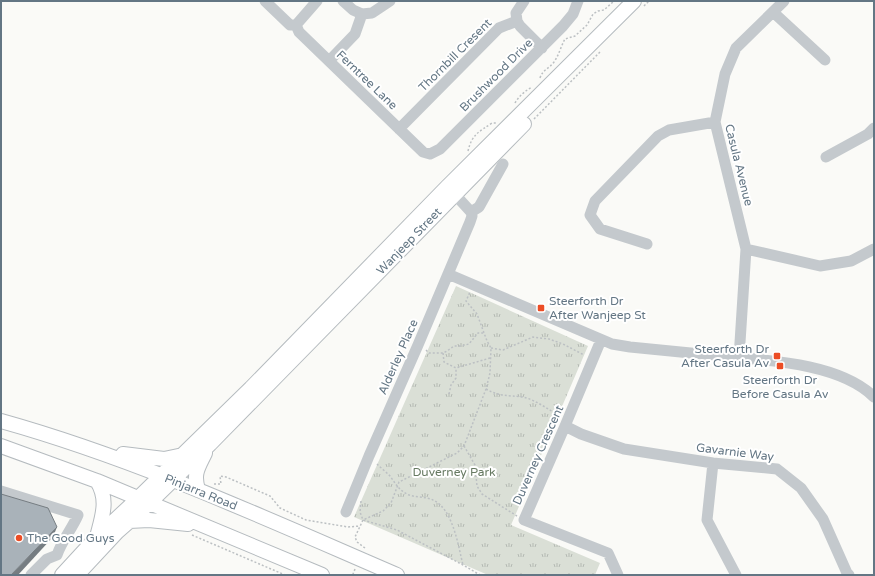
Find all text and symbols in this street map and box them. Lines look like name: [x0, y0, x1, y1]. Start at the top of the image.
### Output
street label: Thornbill Cresent: [416, 15, 495, 94]
street label: Brushwood Drive: [457, 35, 536, 114]
street label: Ferntree Lane: [334, 48, 400, 113]
street label: Casula Avenue: [722, 123, 756, 208]
street label: Wanjeep Street: [374, 204, 445, 277]
place label: Steerforth Dr After Wanjeep St: [549, 294, 646, 322]
marker: Steerforth Dr After Wanjeep St: [536, 303, 546, 313]
street label: Alderley Place: [375, 317, 421, 397]
place label: Steerforth Dr After Casula Av: [681, 342, 770, 370]
marker: Steerforth Dr After Casula Av: [772, 351, 782, 361]
marker: Steerforth Dr Before Casula Av: [775, 361, 785, 371]
place label: Steerforth Dr Before Casula Av: [732, 373, 829, 401]
street label: Duverney Crescent: [510, 403, 566, 507]
street label: Gavarnie Way: [695, 440, 775, 464]
park label: Duverney Park: [412, 465, 496, 479]
street label: Pinjarra Road: [163, 471, 239, 513]
place label: The Good Guys: [27, 531, 115, 545]
marker: The Good Guys: [14, 533, 24, 543]

